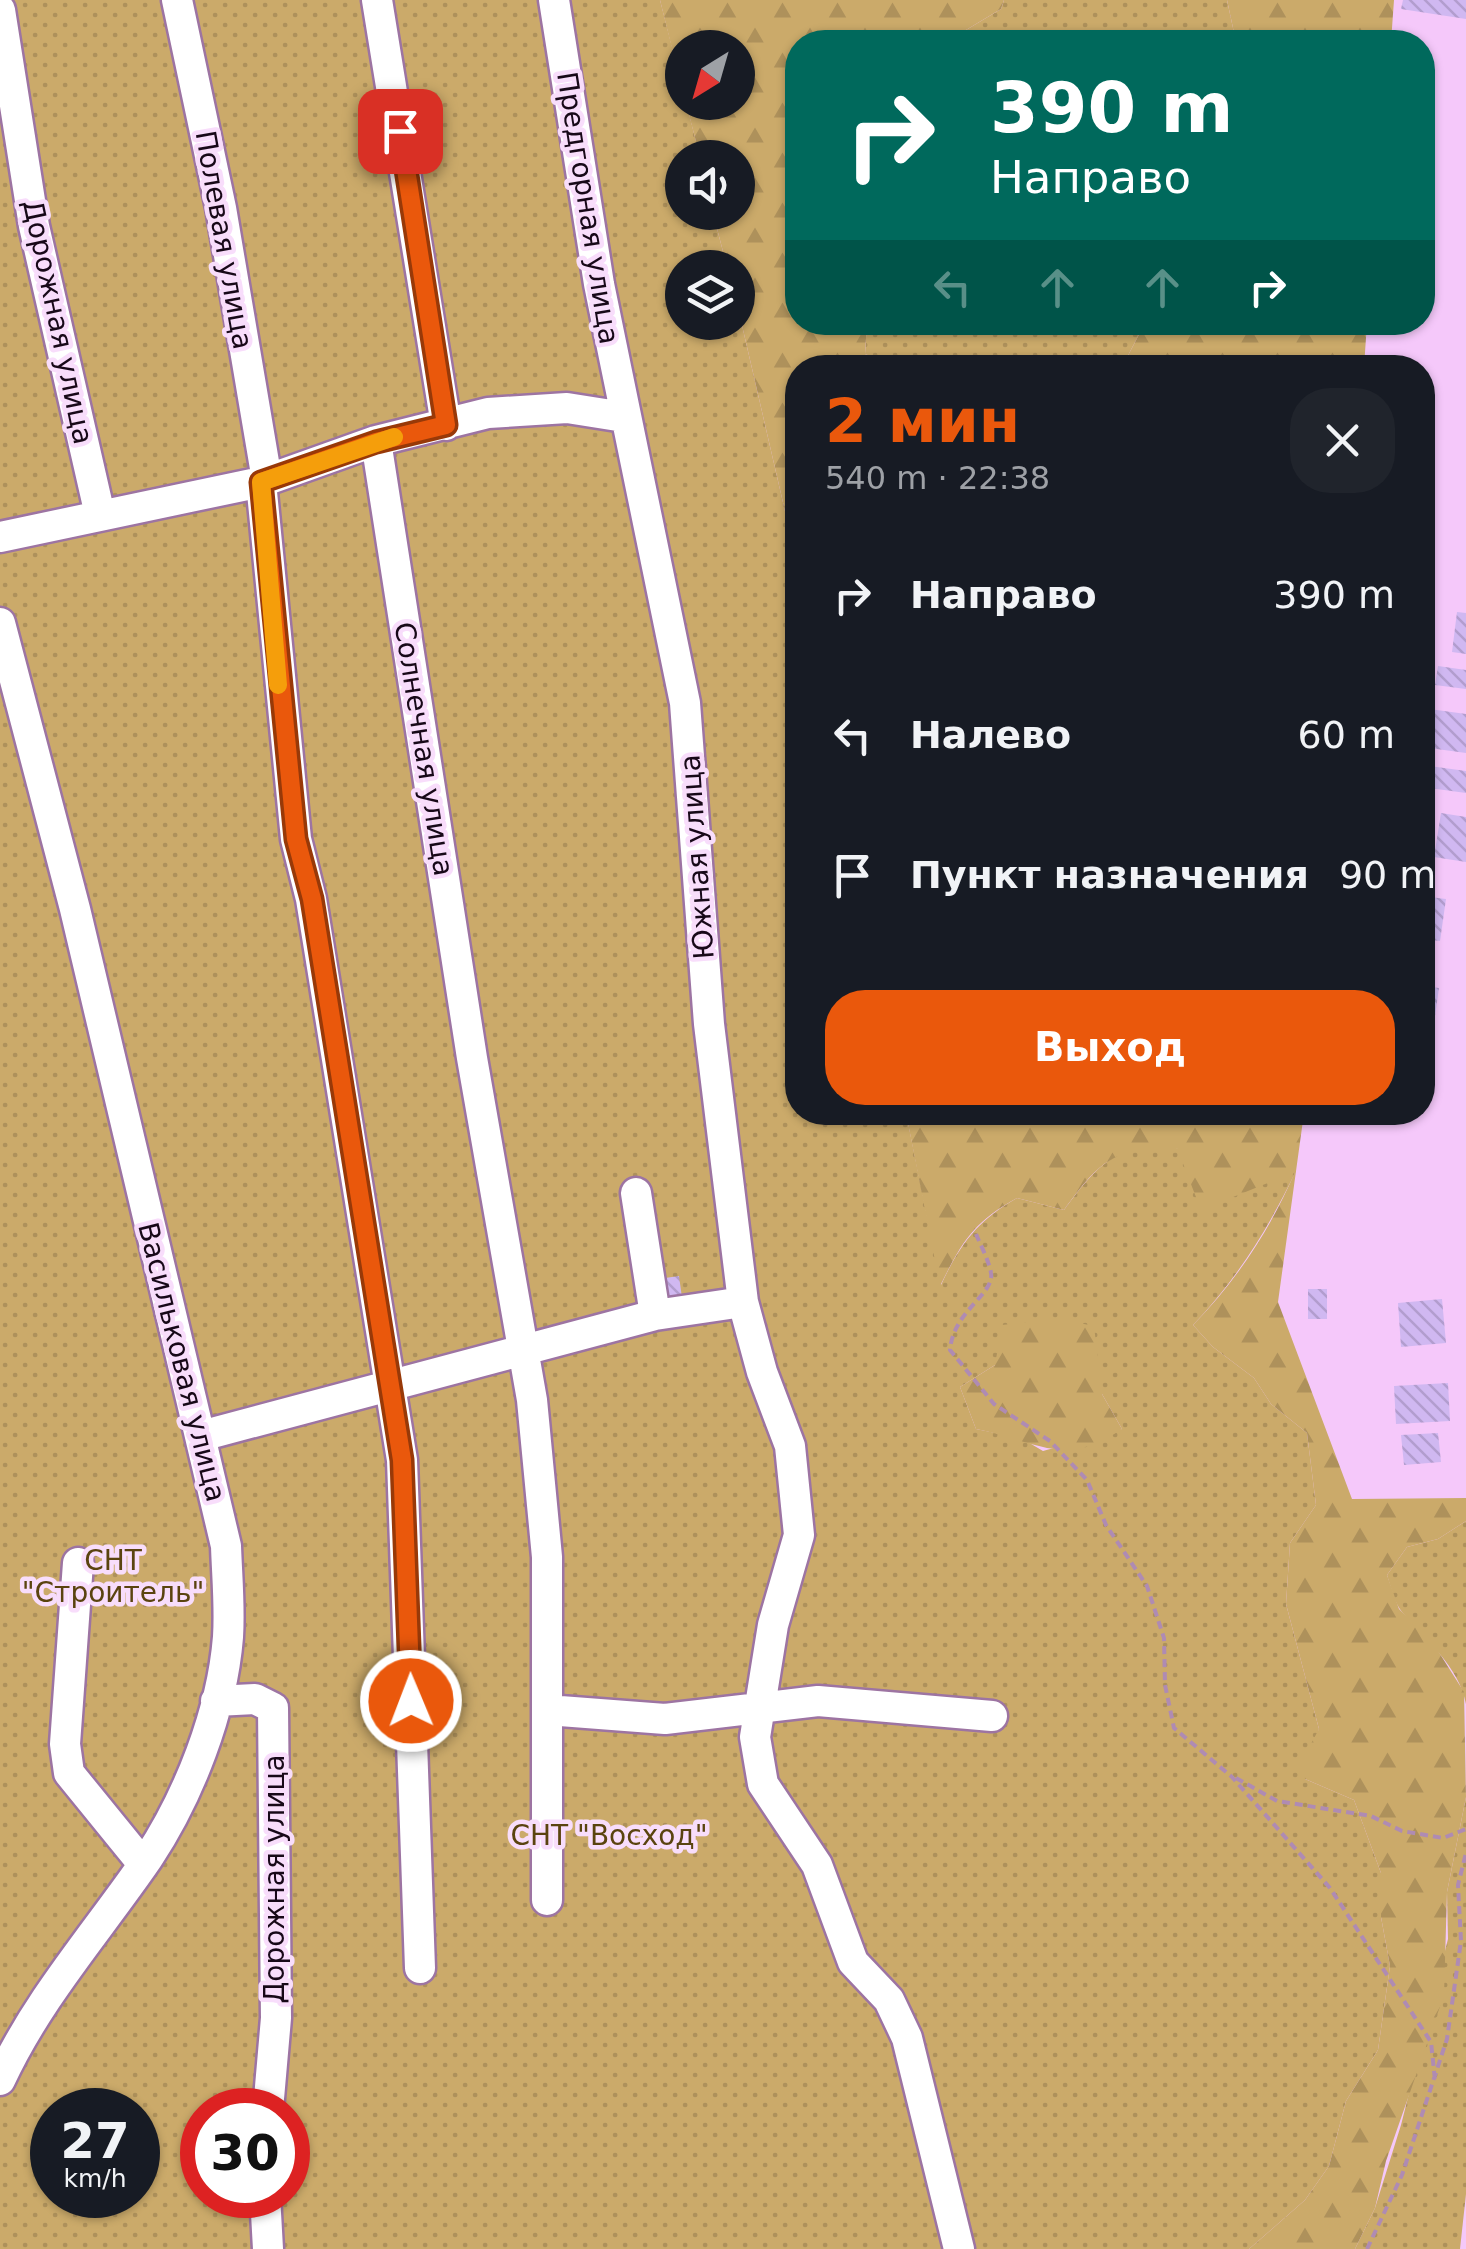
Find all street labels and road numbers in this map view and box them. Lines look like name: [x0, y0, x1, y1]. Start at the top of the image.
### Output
street label: Предгорная улица: [550, 70, 626, 346]
street label: Полевая улица: [189, 128, 259, 352]
street label: Дорожная улица: [16, 197, 100, 447]
street label: Солнечная улица: [388, 620, 460, 878]
street label: Южная улица: [673, 753, 721, 961]
street label: Васильковая улица: [131, 1219, 233, 1505]
street label: Дорожная улица: [258, 1754, 291, 2004]

